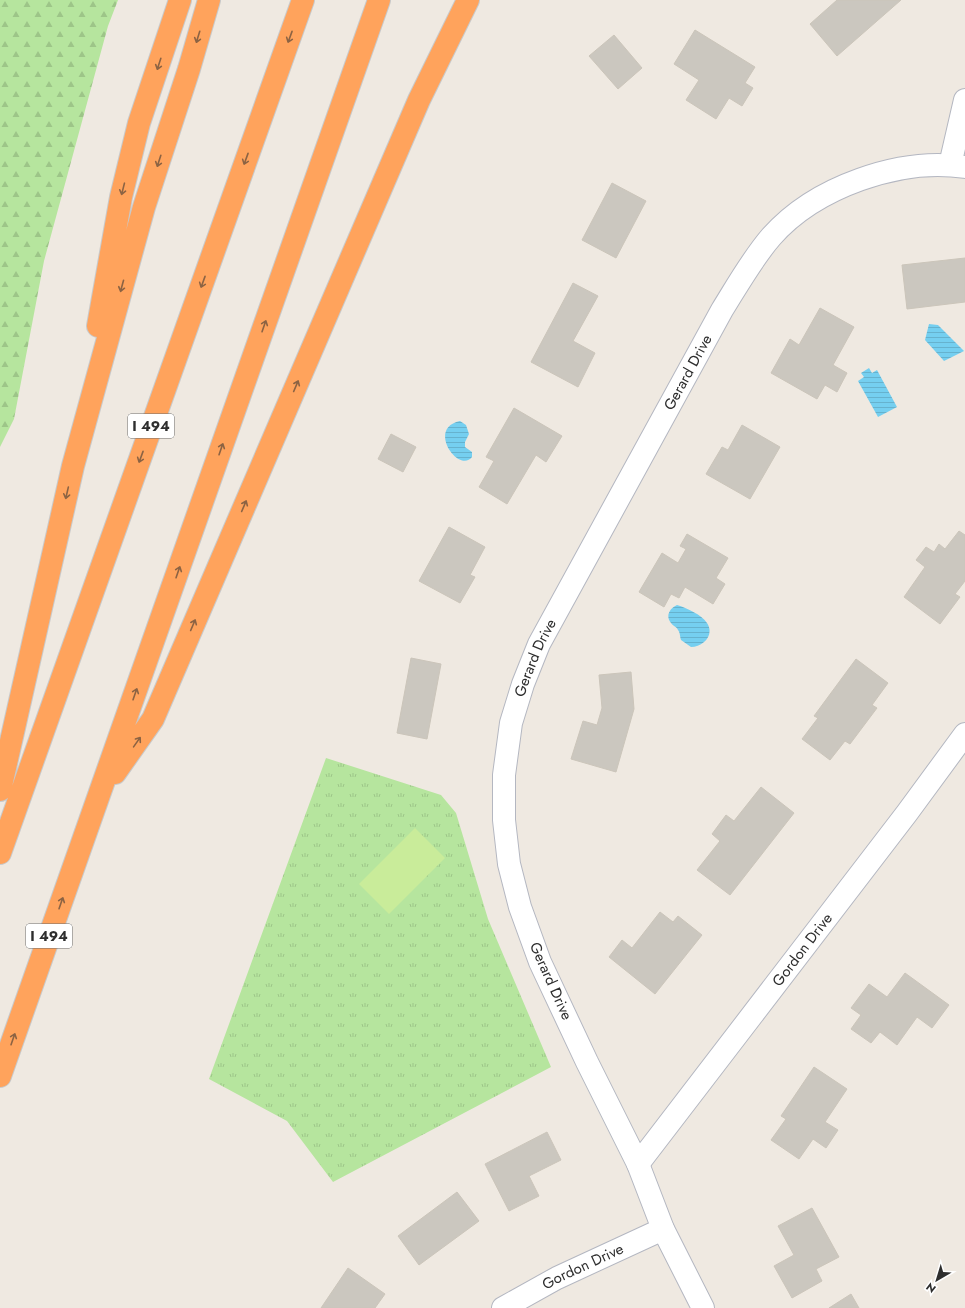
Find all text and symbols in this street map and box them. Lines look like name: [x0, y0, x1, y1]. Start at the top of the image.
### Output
one-way arrow: [286, 30, 293, 43]
one-way arrow: [194, 31, 201, 44]
one-way arrow: [154, 57, 162, 69]
one-way arrow: [242, 153, 250, 165]
one-way arrow: [154, 155, 162, 167]
one-way arrow: [119, 182, 126, 195]
one-way arrow: [199, 275, 206, 288]
one-way arrow: [118, 279, 125, 292]
one-way arrow: [261, 321, 269, 333]
street label: Gerard Drive: [658, 330, 718, 414]
one-way arrow: [292, 381, 300, 393]
road number: I 494: [128, 414, 174, 438]
one-way arrow: [218, 443, 225, 456]
one-way arrow: [136, 451, 144, 463]
one-way arrow: [63, 486, 71, 499]
one-way arrow: [241, 500, 249, 512]
one-way arrow: [175, 565, 182, 578]
street label: Gerard Drive: [509, 614, 562, 700]
one-way arrow: [190, 620, 197, 632]
one-way arrow: [131, 689, 139, 701]
one-way arrow: [133, 737, 141, 748]
one-way arrow: [58, 897, 65, 910]
street label: Gordon Drive: [767, 908, 838, 991]
road number: I 494: [26, 924, 72, 948]
street label: Gerard Drive: [524, 938, 578, 1024]
one-way arrow: [10, 1032, 17, 1045]
street label: Gordon Drive: [538, 1238, 627, 1295]
north arrow: [917, 1260, 957, 1300]
text: N: [922, 1279, 939, 1297]

